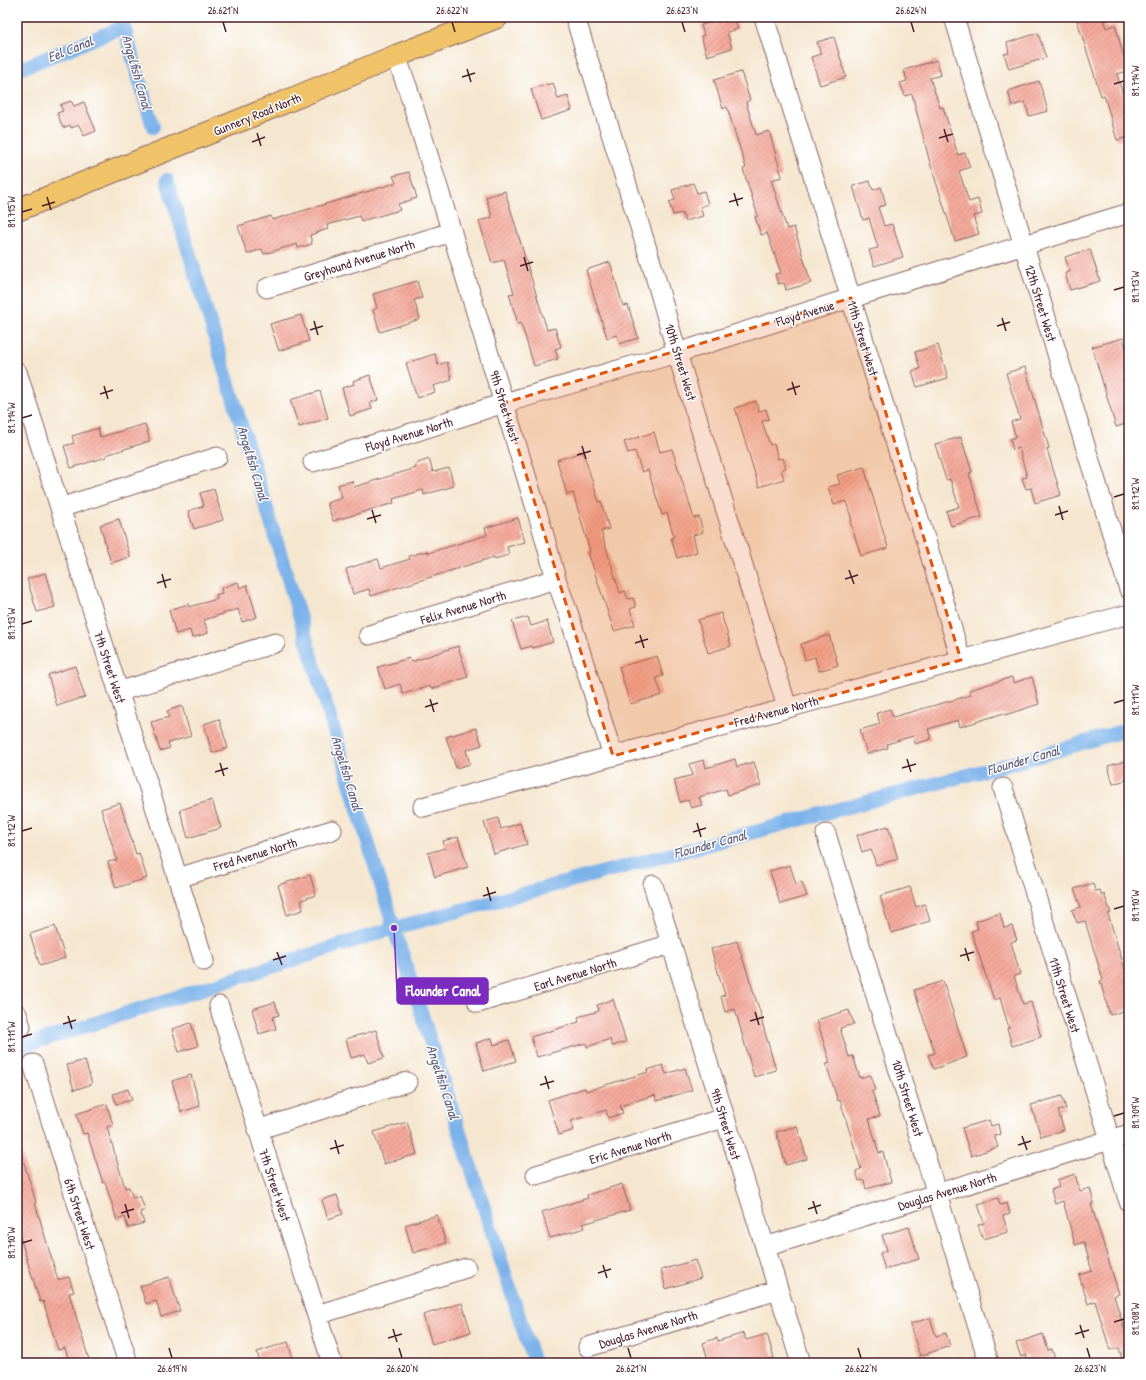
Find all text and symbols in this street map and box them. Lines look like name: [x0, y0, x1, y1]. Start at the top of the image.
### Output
text: 26.621°N: [208, 4, 238, 17]
text: 26.622°N: [436, 4, 468, 17]
text: 26.623°N: [666, 4, 698, 17]
text: 26.624°N: [896, 4, 926, 17]
water label: Eel Canal: [44, 30, 97, 66]
water label: Angelfish Canal: [117, 32, 158, 113]
text: 81.714°W: [1129, 65, 1142, 96]
street label: Gunnery Road North: [210, 88, 304, 140]
text: 81.715°W: [5, 195, 18, 228]
street label: Greyhound Avenue North: [301, 234, 417, 285]
street label: 12th Street West: [1021, 262, 1061, 344]
text: 81.713°W: [1129, 270, 1142, 303]
street label: Floyd Avenue: [773, 296, 836, 331]
street label: 11th Street West: [843, 298, 883, 379]
street label: 10th Street West: [661, 321, 701, 403]
street label: 9th Street West: [486, 368, 525, 444]
text: 81.714°W: [5, 402, 18, 433]
street label: Floyd Avenue North: [362, 412, 455, 456]
water label: Angelfish Canal: [232, 423, 274, 504]
text: 81.712°W: [1129, 477, 1142, 510]
street label: Felix Avenue North: [417, 585, 508, 629]
text: 81.713°W: [5, 607, 18, 640]
street label: 7th Street West: [90, 628, 130, 706]
text: 81.711°W: [1129, 684, 1142, 715]
street label: Fred Avenue North: [731, 691, 820, 731]
water label: Angelfish Canal: [326, 733, 368, 814]
water label: Flounder Canal: [984, 740, 1063, 779]
text: 81.712°W: [5, 814, 18, 847]
water label: Flounder Canal: [671, 824, 750, 862]
street label: Fred Avenue North: [210, 833, 299, 875]
text: 81.710°W: [1129, 889, 1142, 922]
street label: Earl Avenue North: [532, 953, 619, 995]
street label: 11th Street West: [1045, 955, 1085, 1036]
callout: Flounder Canal: [397, 978, 488, 1004]
text: Flounder Canal: [405, 981, 481, 1000]
text: 81.711°W: [5, 1021, 18, 1052]
water label: Angelfish Canal: [422, 1042, 465, 1123]
street label: 10th Street West: [888, 1057, 928, 1139]
street label: 9th Street West: [707, 1086, 746, 1162]
text: 81.709°W: [1129, 1096, 1142, 1129]
street label: Eric Avenue North: [587, 1126, 674, 1168]
street label: 7th Street West: [255, 1146, 295, 1224]
street label: Douglas Avenue North: [896, 1167, 999, 1215]
street label: 6th Street West: [60, 1176, 100, 1252]
text: 81.710°W: [5, 1226, 18, 1259]
text: 81.708°W: [1129, 1302, 1142, 1335]
street label: Douglas Avenue North: [597, 1305, 700, 1353]
text: 26.619°N: [157, 1362, 187, 1375]
text: 26.620°N: [386, 1362, 418, 1375]
text: 26.621°N: [616, 1362, 646, 1375]
text: 26.622°N: [845, 1362, 877, 1375]
text: 26.623°N: [1074, 1362, 1106, 1375]

